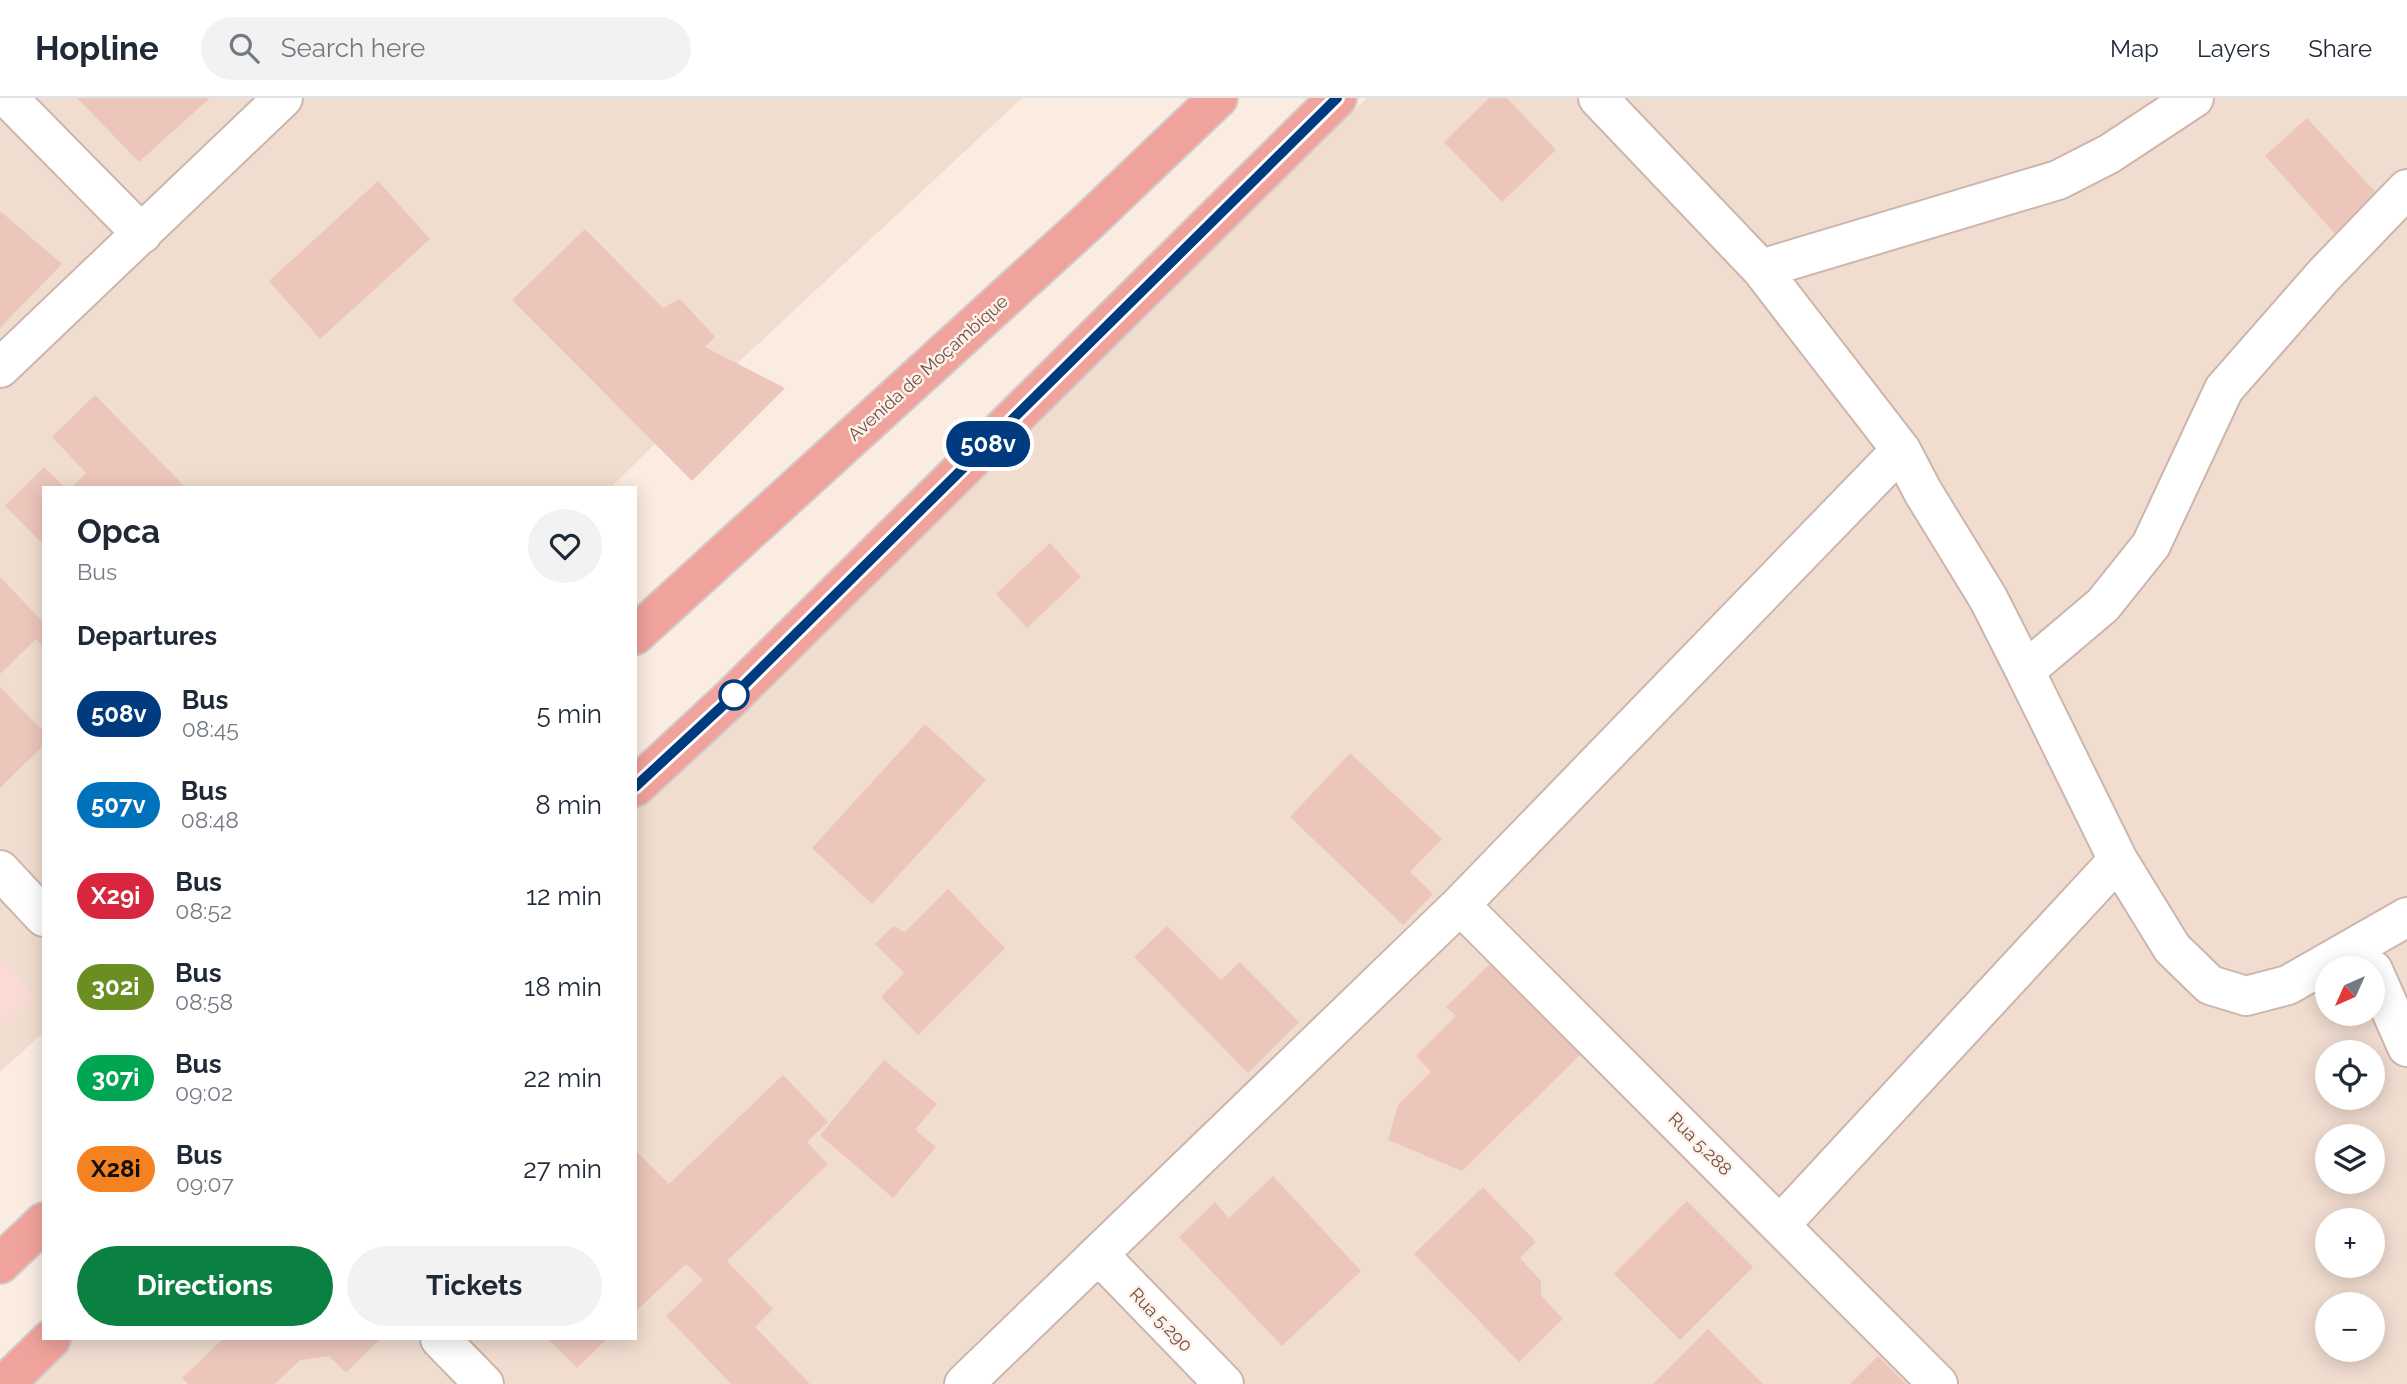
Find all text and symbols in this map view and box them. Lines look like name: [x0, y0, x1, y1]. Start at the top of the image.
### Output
search box: [201, 17, 691, 80]
text: Hopline: [35, 29, 159, 68]
icon: search: [225, 29, 263, 67]
text: Search here: [281, 33, 425, 63]
text: Map: [2110, 34, 2159, 63]
text: Layers: [2197, 34, 2270, 63]
text: Share: [2308, 34, 2372, 63]
street label: Avenida de Moçambique: [843, 290, 1012, 445]
line badge: 508v: [939, 421, 1037, 467]
text: 508v: [960, 429, 1016, 458]
button: heart: [528, 509, 602, 583]
text: Opca: [77, 512, 160, 551]
text: Bus: [77, 558, 117, 585]
text: Departures: [77, 621, 217, 651]
unlabelled marker: [719, 680, 749, 710]
text: Bus: [182, 685, 228, 715]
text: 508v: [91, 699, 147, 728]
text: 5 min: [536, 699, 602, 729]
text: 08:45: [182, 715, 239, 742]
text: Bus: [181, 776, 227, 806]
text: 507v: [91, 790, 146, 819]
text: 8 min: [535, 790, 602, 820]
text: 08:48: [181, 806, 239, 833]
text: Bus: [175, 867, 222, 897]
text: X29i: [91, 881, 140, 910]
text: 12 min: [526, 881, 602, 911]
text: 08:52: [175, 897, 232, 924]
north arrow: [2315, 956, 2385, 1026]
map controls: [2315, 956, 2385, 1362]
text: Bus: [175, 958, 222, 988]
text: 302i: [92, 972, 139, 1001]
text: 18 min: [524, 972, 602, 1002]
text: 08:58: [175, 988, 233, 1015]
button: locate: [2315, 1040, 2385, 1110]
text: Bus: [175, 1049, 222, 1079]
text: 307i: [92, 1063, 139, 1092]
text: 22 min: [524, 1063, 602, 1093]
text: 09:02: [175, 1079, 233, 1106]
street label: Rua 5.288: [1664, 1108, 1736, 1180]
button: layers: [2315, 1124, 2385, 1194]
text: Bus: [176, 1140, 222, 1170]
text: X28i: [91, 1154, 141, 1183]
text: 27 min: [523, 1154, 602, 1184]
text: 09:07: [176, 1170, 234, 1197]
button: +: [2315, 1208, 2385, 1278]
button: Directions: [77, 1246, 333, 1326]
button: Tickets: [347, 1246, 602, 1326]
street label: Rua 5.290: [1126, 1283, 1197, 1356]
button: −: [2315, 1292, 2385, 1362]

